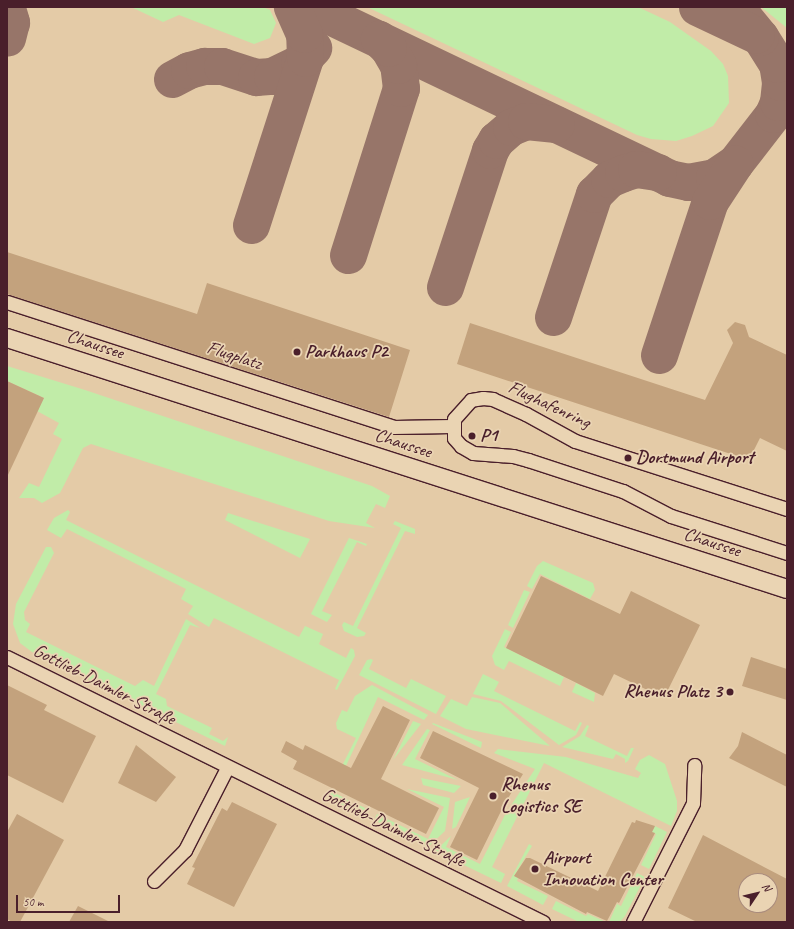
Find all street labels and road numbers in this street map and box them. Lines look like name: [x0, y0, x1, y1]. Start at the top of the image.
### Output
street label: Chaussee: [64, 325, 126, 365]
street label: Flugplatz: [204, 336, 264, 376]
street label: Flughafenring: [504, 376, 594, 434]
street label: Chaussee: [372, 424, 434, 464]
street label: Chaussee: [681, 523, 743, 563]
street label: Gottlieb-Daimler-Straße: [29, 639, 179, 731]
street label: Gottlieb-Daimler-Straße: [318, 783, 468, 873]

